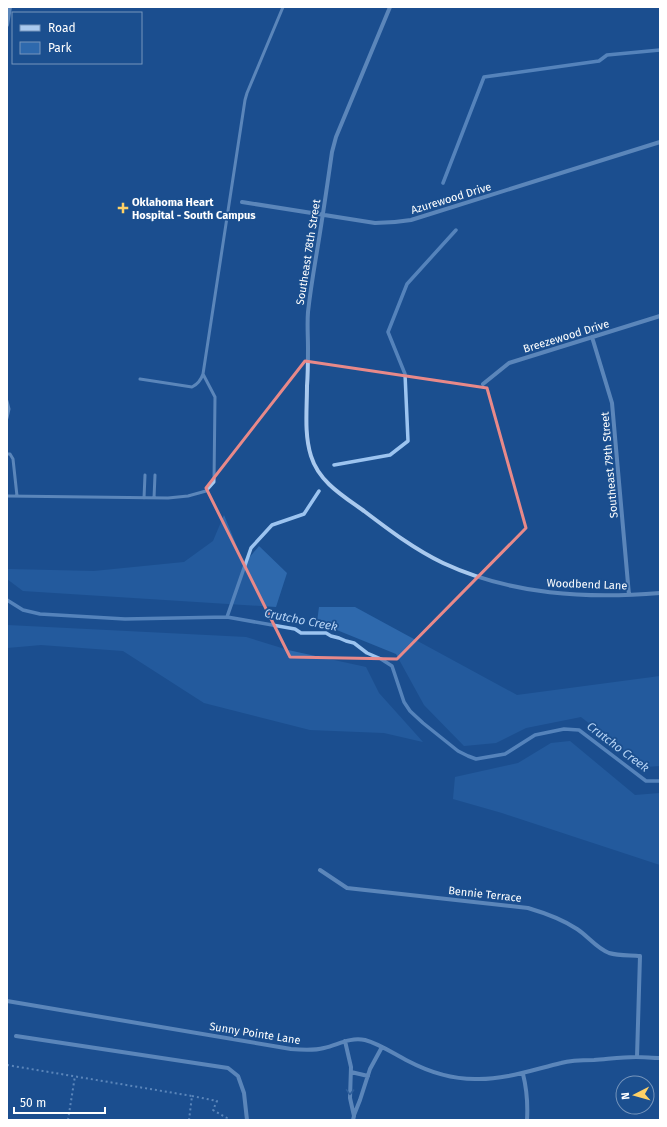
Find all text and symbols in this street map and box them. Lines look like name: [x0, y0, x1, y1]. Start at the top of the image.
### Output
legend: [12, 12, 142, 64]
text: Road: [48, 21, 76, 35]
text: Park: [48, 41, 72, 55]
street label: Azurewood Drive: [409, 180, 493, 217]
place label: Oklahoma Heart Hospital - South Campus: [132, 196, 256, 222]
street label: Southeast 78th Street: [294, 198, 323, 306]
marker: Oklahoma Heart Hospital - South Campus: [117, 202, 129, 214]
street label: Breezewood Drive: [522, 317, 611, 356]
street label: Southeast 79th Street: [598, 411, 621, 519]
street label: Woodbend Lane: [546, 577, 628, 592]
water label: Crutcho Creek: [263, 606, 339, 634]
water label: Crutcho Creek: [584, 719, 652, 775]
street label: Bennie Terrace: [448, 884, 522, 905]
street label: Sunny Pointe Lane: [208, 1020, 301, 1047]
north arrow: [615, 1075, 655, 1115]
scale bar: [14, 1089, 105, 1115]
one-way arrow: [346, 1089, 355, 1095]
text: N: [619, 1092, 632, 1100]
text: 50 m: [20, 1096, 46, 1110]

